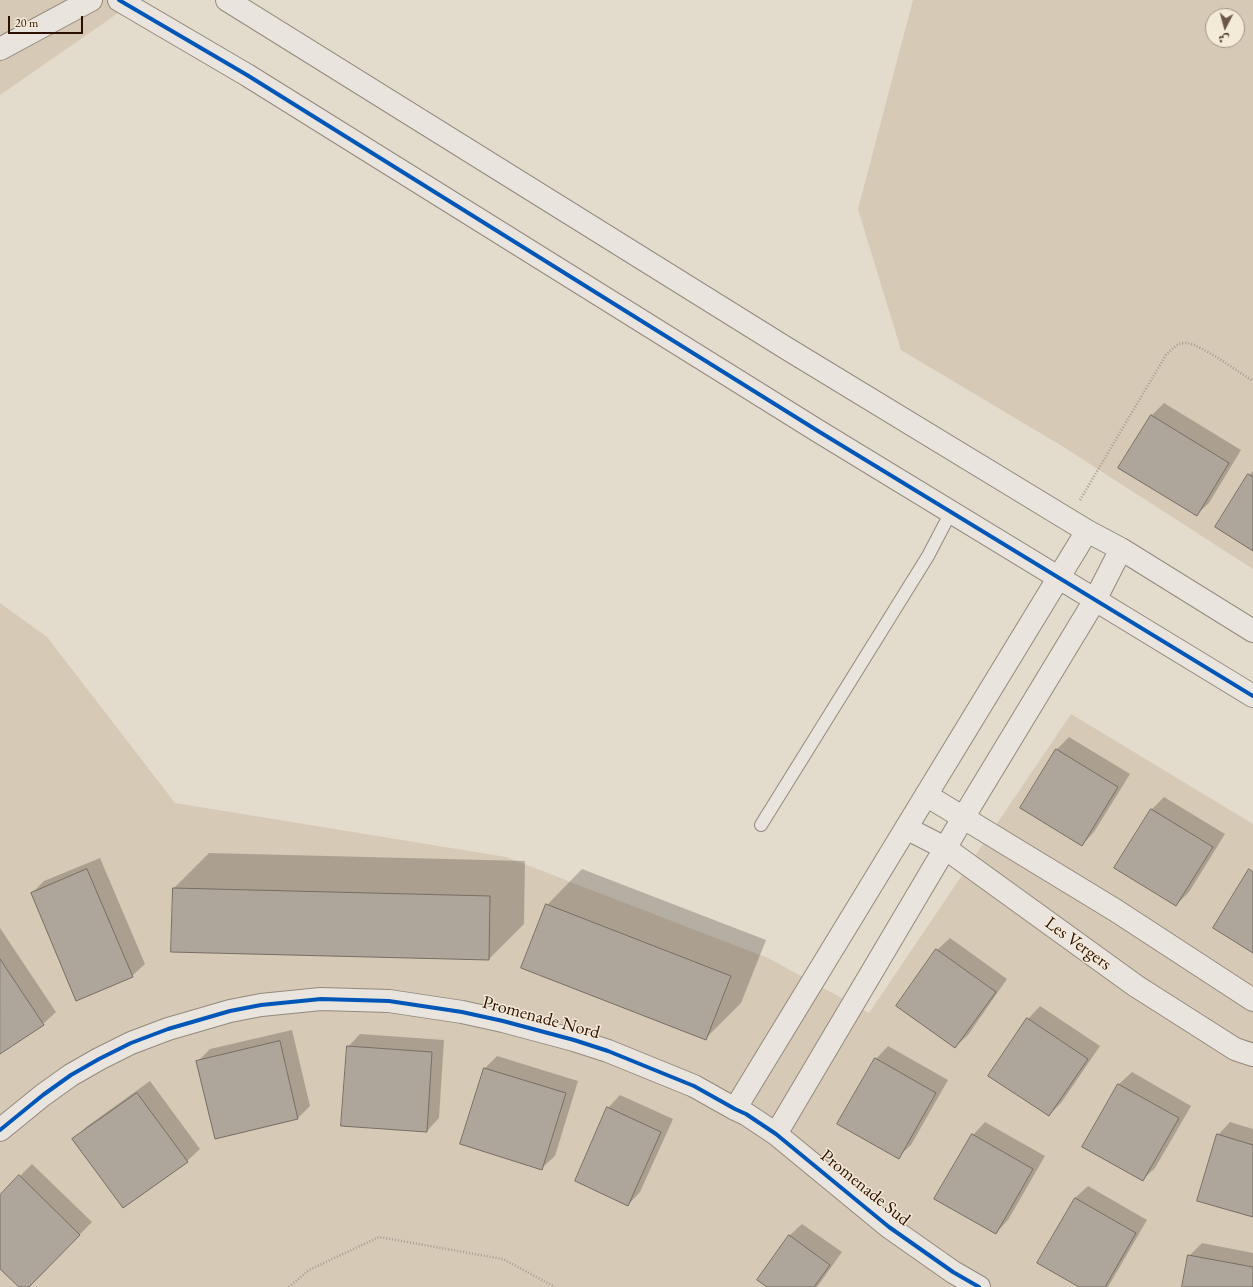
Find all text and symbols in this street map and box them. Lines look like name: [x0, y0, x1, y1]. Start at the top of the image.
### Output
scale bar: [10, 8, 85, 34]
north arrow: [1205, 8, 1245, 48]
text: 20 m: [15, 15, 38, 31]
text: ش: [1218, 31, 1230, 46]
street label: Les Vergers: [1041, 913, 1115, 975]
street label: Promenade Nord: [480, 992, 602, 1044]
street label: Promenade Sud: [816, 1145, 914, 1231]

